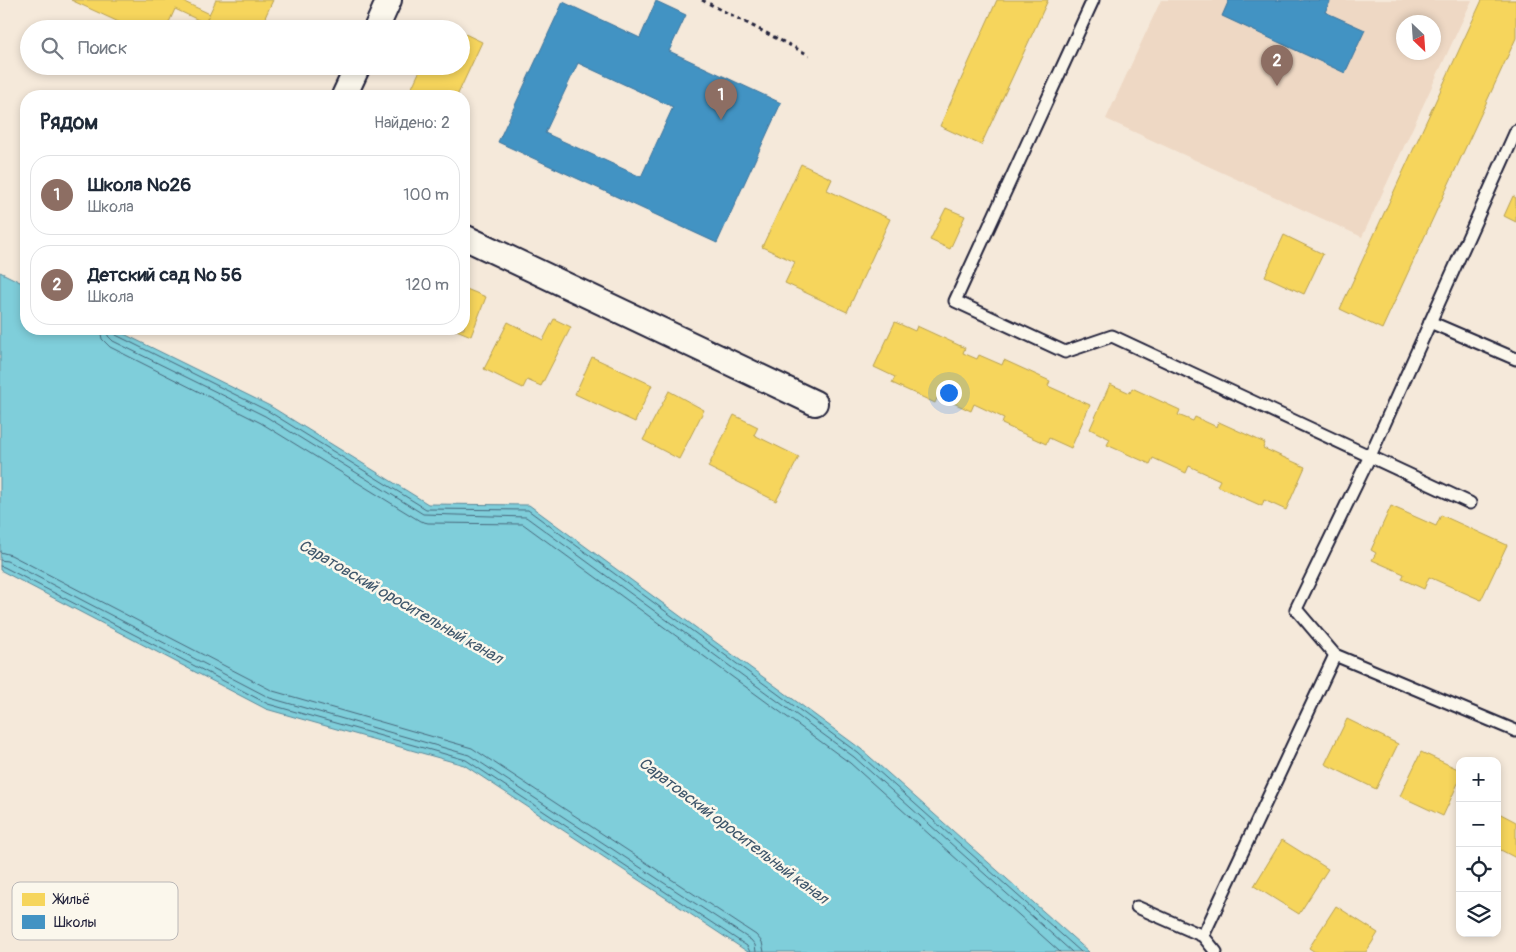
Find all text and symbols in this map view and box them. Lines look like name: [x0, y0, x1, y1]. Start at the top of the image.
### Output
north arrow: [1396, 15, 1441, 60]
search box: [20, 20, 470, 75]
icon: search: [38, 34, 66, 62]
text: Поиск: [78, 36, 128, 60]
pin: 2: [1261, 45, 1293, 86]
pin: 1: [705, 79, 737, 120]
text: Рядом: [40, 109, 98, 136]
text: Найдено: 2: [374, 113, 450, 133]
text: Школа №26: [88, 173, 191, 197]
text: 1: [54, 185, 60, 205]
text: 100 m: [403, 185, 449, 205]
text: Школа: [88, 197, 134, 217]
text: Детский сад № 56: [88, 263, 242, 287]
text: 2: [53, 275, 61, 295]
text: 120 m: [405, 275, 449, 295]
text: Школа: [88, 287, 134, 307]
your location: [936, 380, 962, 406]
water label: Саратовский оросительный канал: [295, 535, 507, 669]
water label: Саратовский оросительный канал: [635, 753, 833, 910]
map controls: [1456, 757, 1501, 937]
button: +: [1456, 757, 1501, 802]
button: −: [1456, 802, 1501, 847]
button: locate: [1456, 847, 1501, 892]
legend: [12, 882, 178, 940]
text: Жильё: [52, 891, 90, 908]
button: layers: [1456, 892, 1501, 937]
text: Школы: [54, 914, 97, 931]

